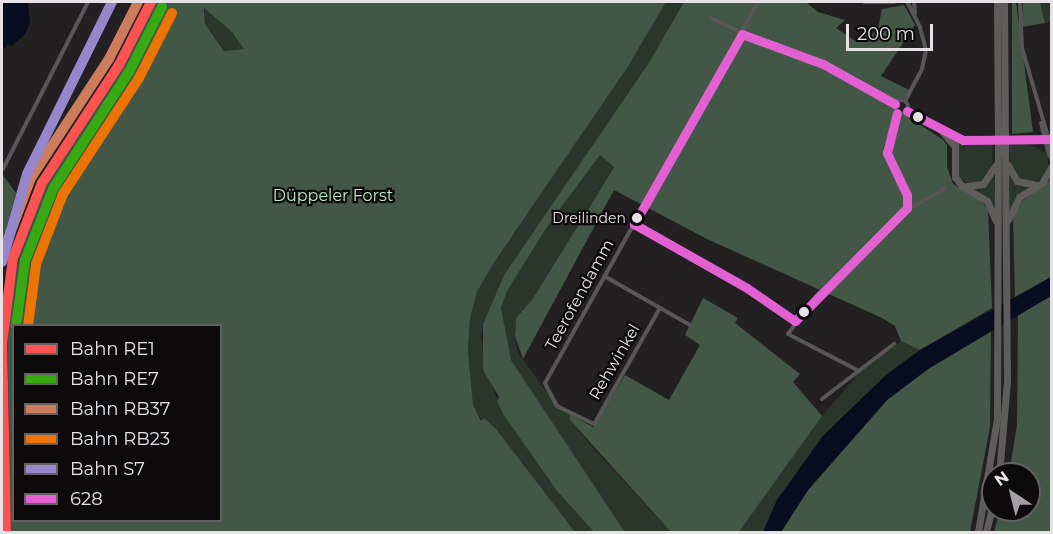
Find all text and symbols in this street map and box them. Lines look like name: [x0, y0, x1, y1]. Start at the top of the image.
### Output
scale bar: [849, 12, 936, 50]
text: 200 m: [857, 23, 915, 45]
unlabelled marker: [912, 111, 924, 123]
park label: Düppeler Forst: [273, 186, 393, 206]
place label: Dreilinden: [552, 210, 626, 226]
marker: Dreilinden: [631, 212, 643, 224]
street label: Teerofendamm: [542, 236, 618, 354]
unlabelled marker: [798, 306, 810, 318]
street label: Rehwinkel: [586, 321, 644, 403]
legend: [12, 324, 222, 522]
text: Bahn RE1: [70, 338, 155, 360]
text: Bahn RE7: [70, 368, 159, 390]
text: Bahn RB37: [70, 398, 170, 420]
text: Bahn RB23: [70, 428, 170, 450]
text: Bahn S7: [70, 458, 145, 480]
north arrow: [981, 462, 1041, 522]
text: N: [991, 467, 1012, 490]
text: 628: [70, 488, 103, 510]

